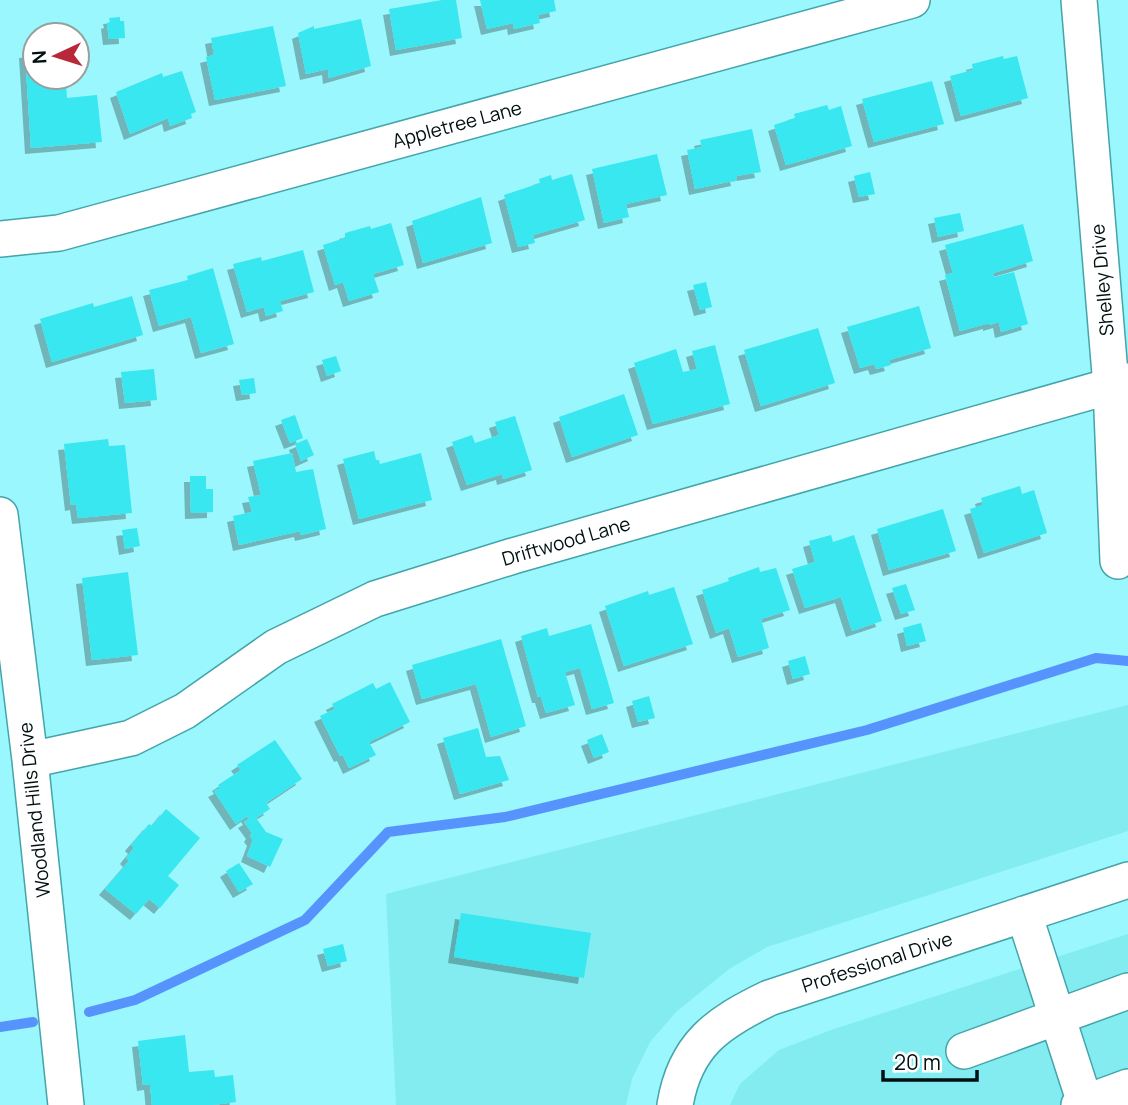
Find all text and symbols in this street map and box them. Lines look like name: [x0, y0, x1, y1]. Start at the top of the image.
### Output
north arrow: [21, 21, 91, 91]
text: N: [26, 49, 52, 65]
street label: Appletree Lane: [389, 94, 525, 154]
street label: Shelley Drive: [1084, 223, 1120, 337]
street label: Driftwood Lane: [499, 510, 633, 572]
street label: Woodland Hills Drive: [12, 721, 56, 899]
street label: Professional Drive: [798, 925, 956, 999]
scale bar: [883, 1038, 978, 1082]
text: 20 m: [894, 1048, 941, 1076]

